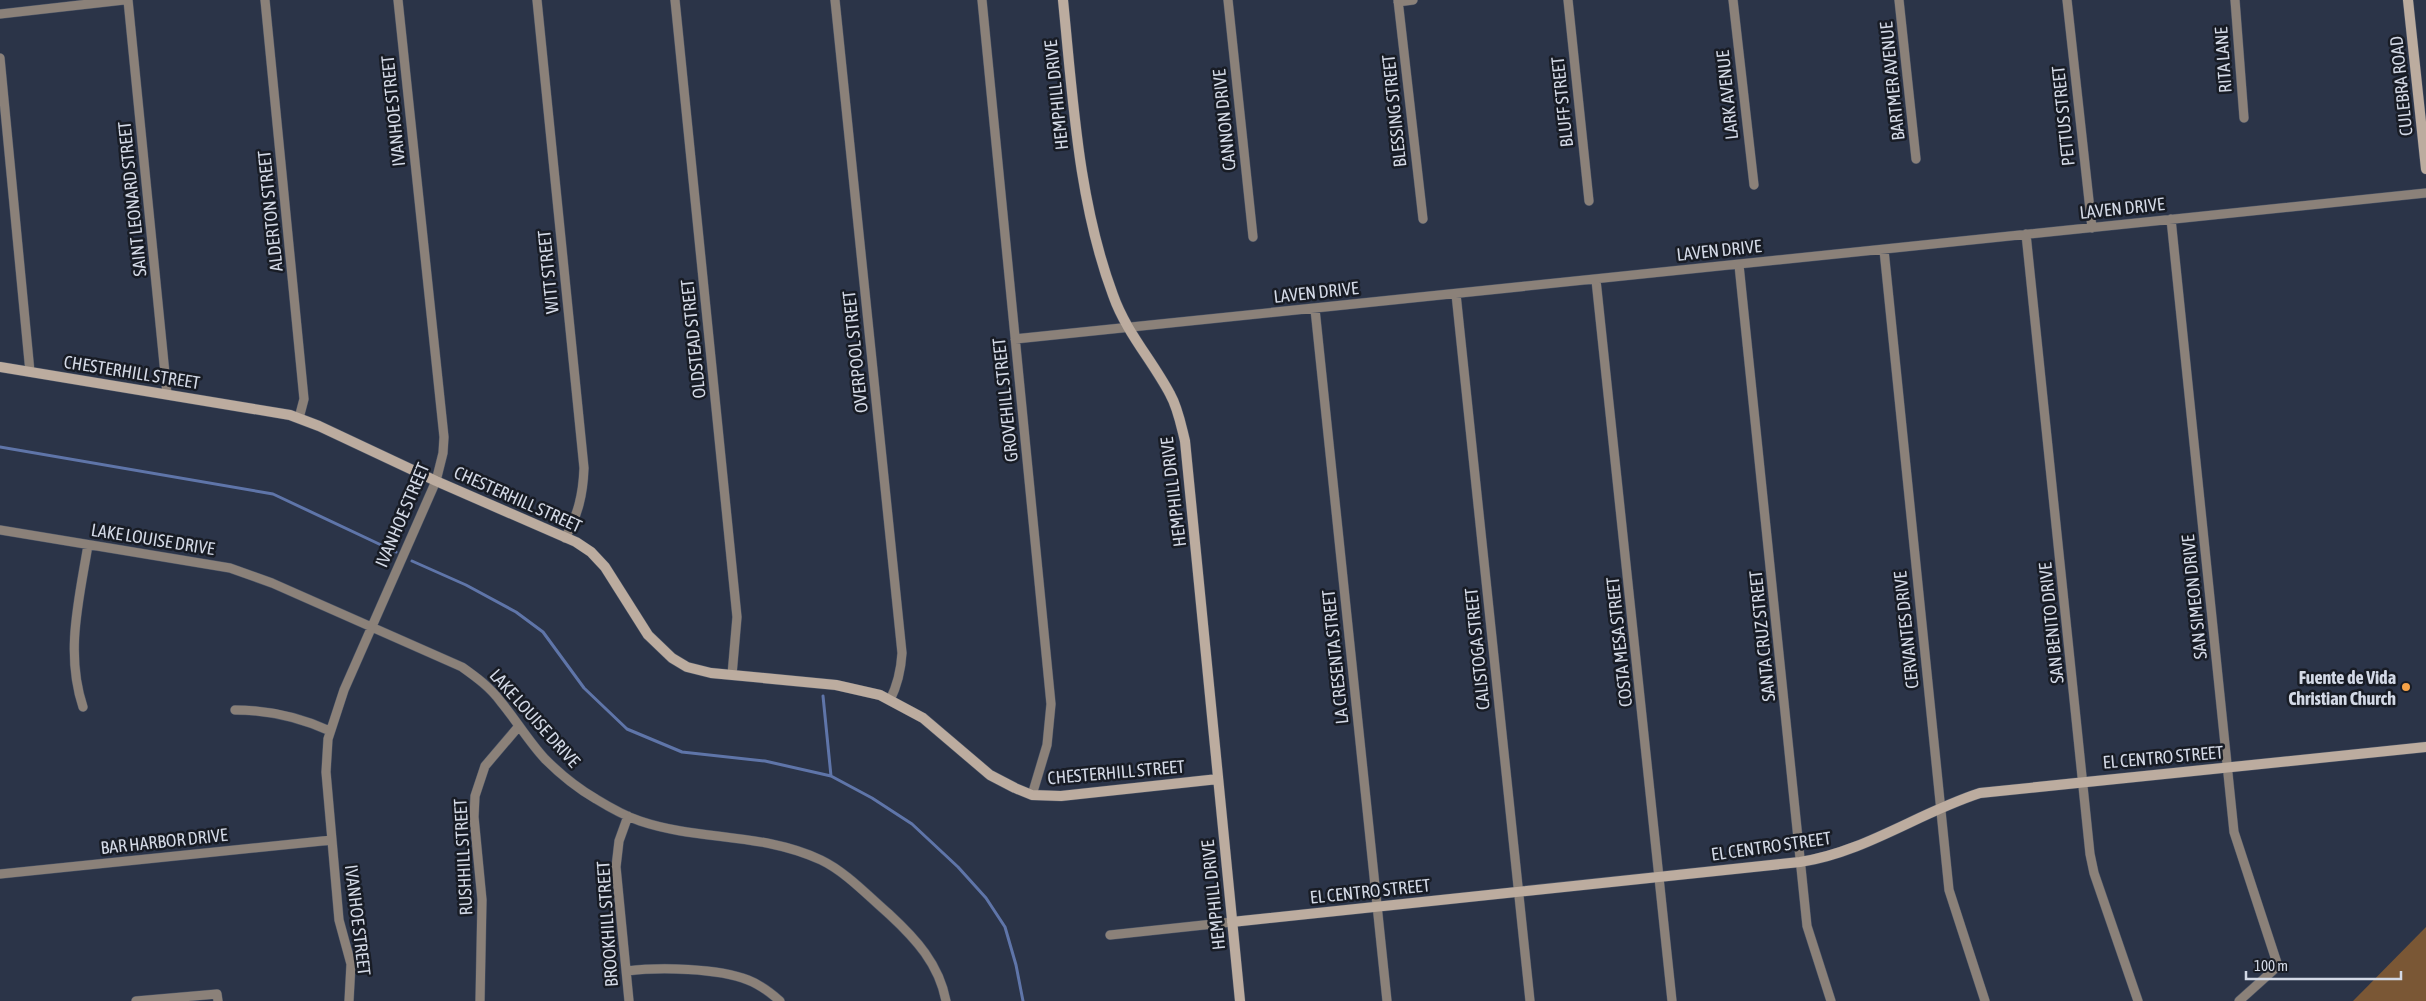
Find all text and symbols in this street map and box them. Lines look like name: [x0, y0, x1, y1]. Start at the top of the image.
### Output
street label: BARTMER AVENUE: [1875, 20, 1909, 141]
street label: RITA LANE: [2210, 26, 2236, 94]
street label: CULEBRA ROAD: [2385, 35, 2417, 137]
street label: HEMPHILL DRIVE: [1040, 39, 1072, 151]
street label: LARK AVENUE: [1712, 49, 1742, 141]
street label: IVANHOE STREET: [377, 54, 409, 167]
street label: BLESSING STREET: [1378, 54, 1410, 168]
street label: BLUFF STREET: [1547, 56, 1577, 148]
street label: PETTUS STREET: [2047, 65, 2079, 167]
street label: CANNON DRIVE: [1208, 68, 1240, 172]
street label: SAINT LEONARD STREET: [113, 120, 151, 278]
street label: ALDERTON STREET: [253, 149, 287, 272]
street label: LAVEN DRIVE: [2079, 193, 2166, 223]
street label: WITT STREET: [533, 229, 563, 315]
street label: LAVEN DRIVE: [1676, 235, 1763, 265]
street label: LAVEN DRIVE: [1273, 277, 1360, 307]
street label: OLDSTEAD STREET: [676, 278, 710, 400]
street label: OVERPOOL STREET: [838, 290, 872, 414]
street label: GROVEHILL STREET: [988, 337, 1022, 463]
street label: CHESTERHILL STREET: [62, 351, 202, 393]
street label: HEMPHILL DRIVE: [1156, 435, 1190, 548]
street label: IVANHOE STREET: [371, 460, 433, 570]
street label: CHESTERHILL STREET: [451, 461, 585, 537]
street label: LAKE LOUISE DRIVE: [90, 519, 217, 559]
street label: SAN SIMEON DRIVE: [2177, 533, 2211, 660]
street label: SAN BENITO DRIVE: [2034, 561, 2068, 685]
street label: SANTA CRUZ STREET: [1745, 569, 1779, 702]
street label: CERVANTES DRIVE: [1889, 570, 1923, 690]
street label: COSTA MESA STREET: [1602, 576, 1636, 708]
street label: CALISTOGA STREET: [1460, 587, 1494, 711]
street label: LA CRESENTA STREET: [1317, 589, 1353, 725]
street label: LAKE LOUISE DRIVE: [485, 665, 585, 772]
place label: Fuente de Vida Christian Church: [2288, 667, 2396, 709]
marker: Fuente de Vida Christian Church: [2400, 681, 2412, 693]
street label: EL CENTRO STREET: [2102, 741, 2224, 773]
street label: CHESTERHILL STREET: [1047, 756, 1185, 788]
street label: RUSHHILL STREET: [449, 798, 477, 916]
street label: BAR HARBOR DRIVE: [99, 824, 229, 858]
street label: EL CENTRO STREET: [1710, 827, 1832, 865]
street label: HEMPHILL DRIVE: [1197, 839, 1229, 951]
street label: BROOKHILL STREET: [592, 860, 622, 988]
street label: IVANHOE STREET: [341, 863, 375, 977]
street label: EL CENTRO STREET: [1309, 874, 1431, 908]
scale bar: [2246, 948, 2401, 980]
text: 100 m: [2254, 957, 2288, 974]

